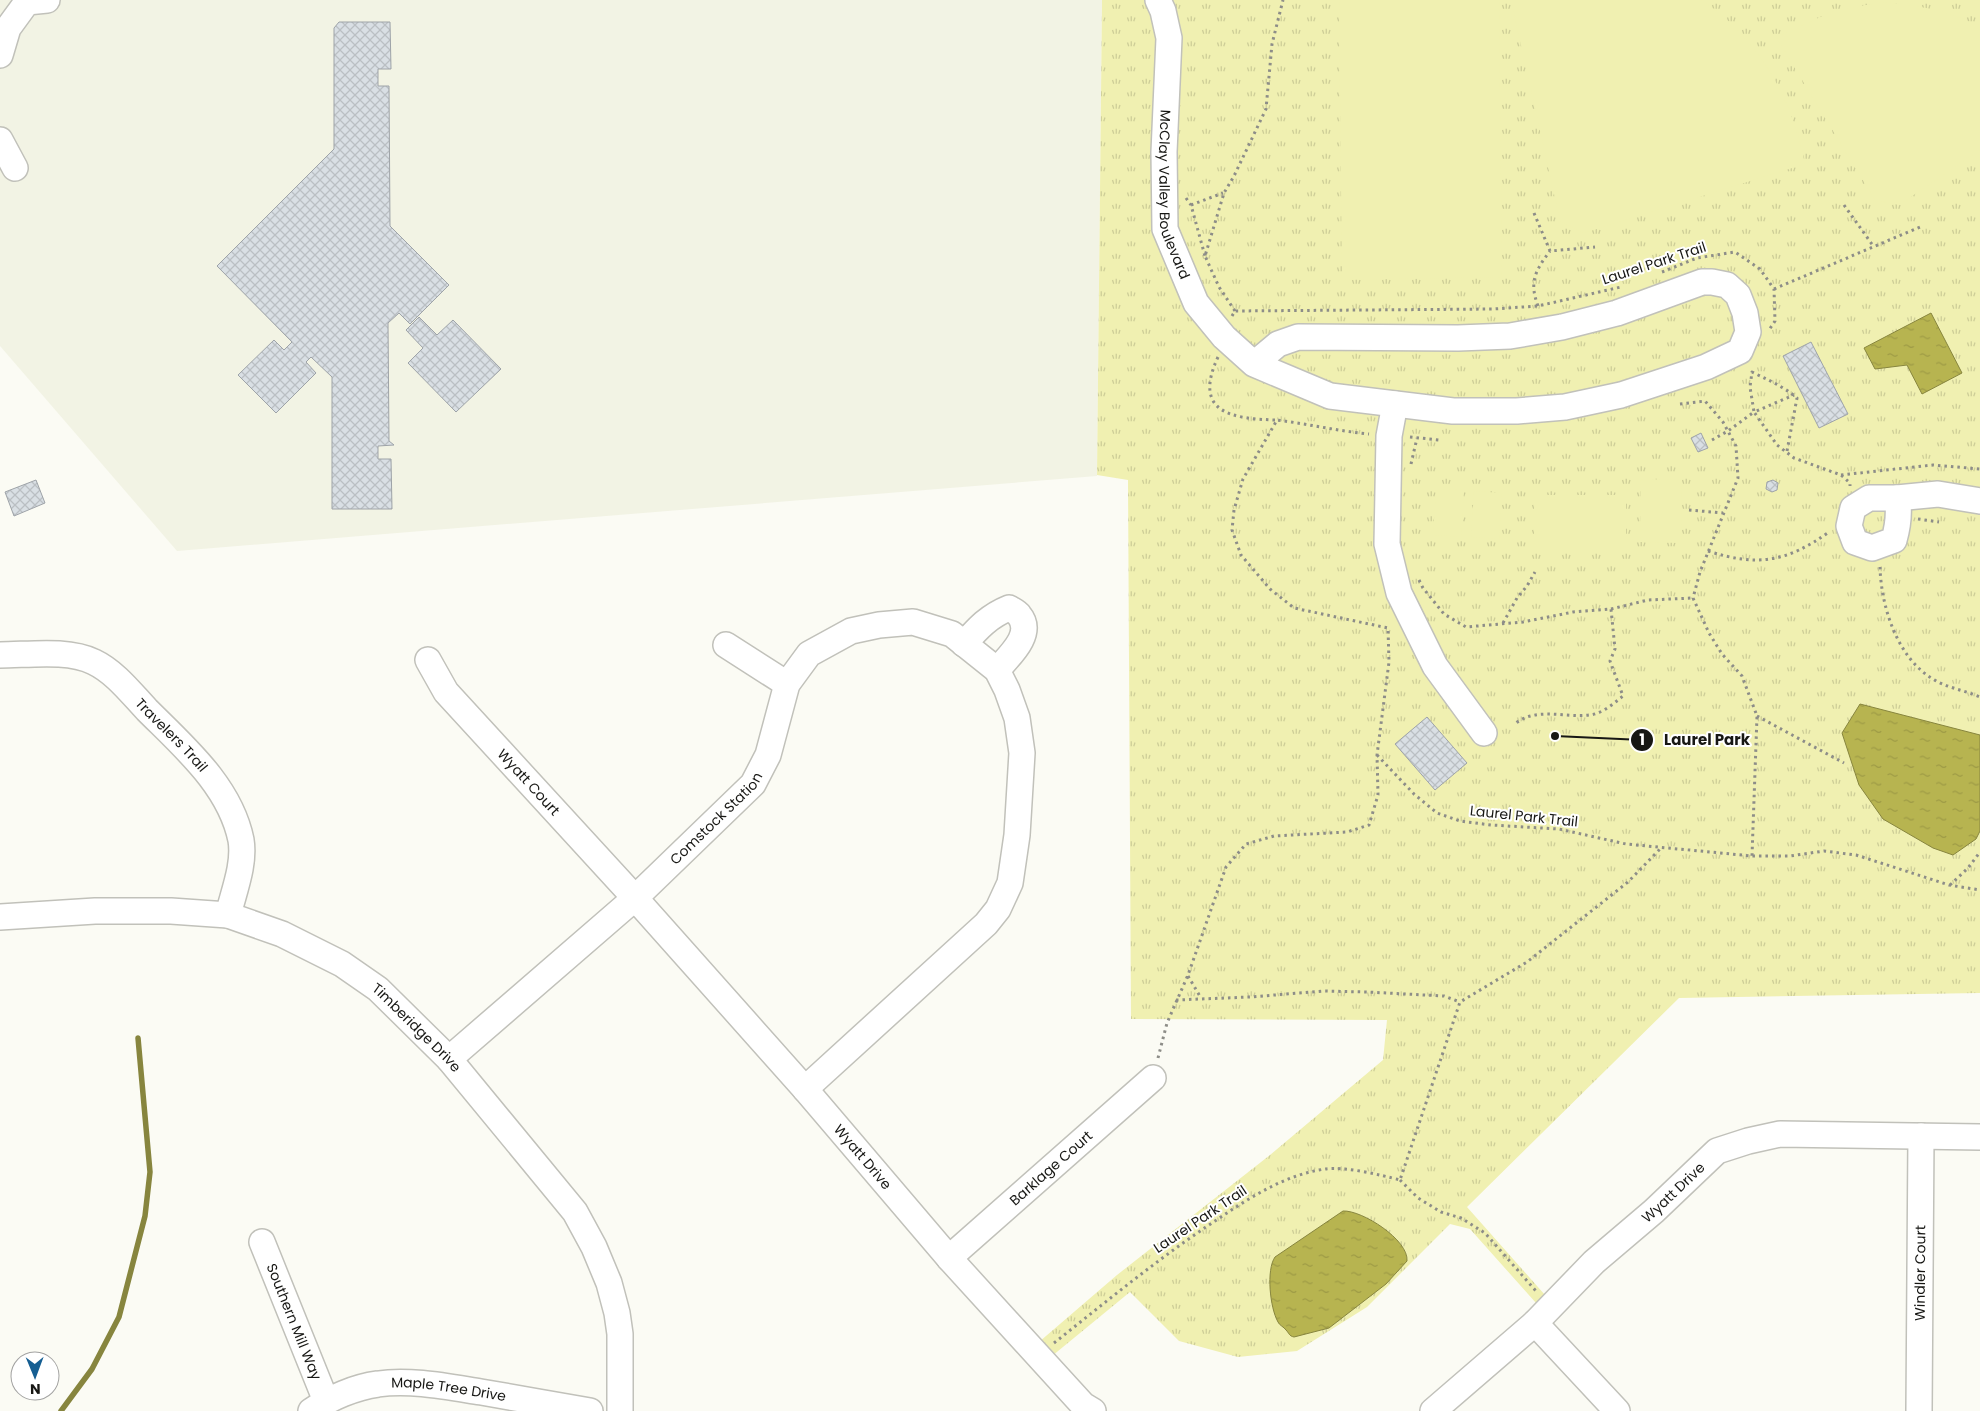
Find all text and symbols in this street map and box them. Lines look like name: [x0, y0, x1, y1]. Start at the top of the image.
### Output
street label: McClay Valley Boulevard: [1154, 109, 1195, 282]
street label: Laurel Park Trail: [1599, 237, 1709, 289]
street label: Travelers Trail: [131, 694, 212, 776]
callout: Laurel Park: [1629, 725, 1760, 755]
text: 1: [1639, 729, 1645, 750]
text: Laurel Park: [1664, 729, 1751, 750]
street label: Wyatt Court: [493, 744, 564, 820]
street label: Comstock Station: [665, 769, 767, 869]
street label: Laurel Park Trail: [1469, 800, 1579, 832]
street label: Timberidge Drive: [368, 978, 466, 1077]
street label: Wyatt Drive: [829, 1120, 897, 1194]
street label: Barklage Court: [1005, 1126, 1097, 1210]
street label: Wyatt Drive: [1637, 1158, 1709, 1227]
street label: Laurel Park Trail: [1149, 1180, 1251, 1258]
street label: Windler Court: [1910, 1225, 1930, 1321]
street label: Southern Mill Way: [262, 1260, 327, 1383]
north arrow: [10, 1351, 60, 1401]
street label: Maple Tree Drive: [391, 1372, 508, 1406]
text: N: [30, 1379, 41, 1399]

